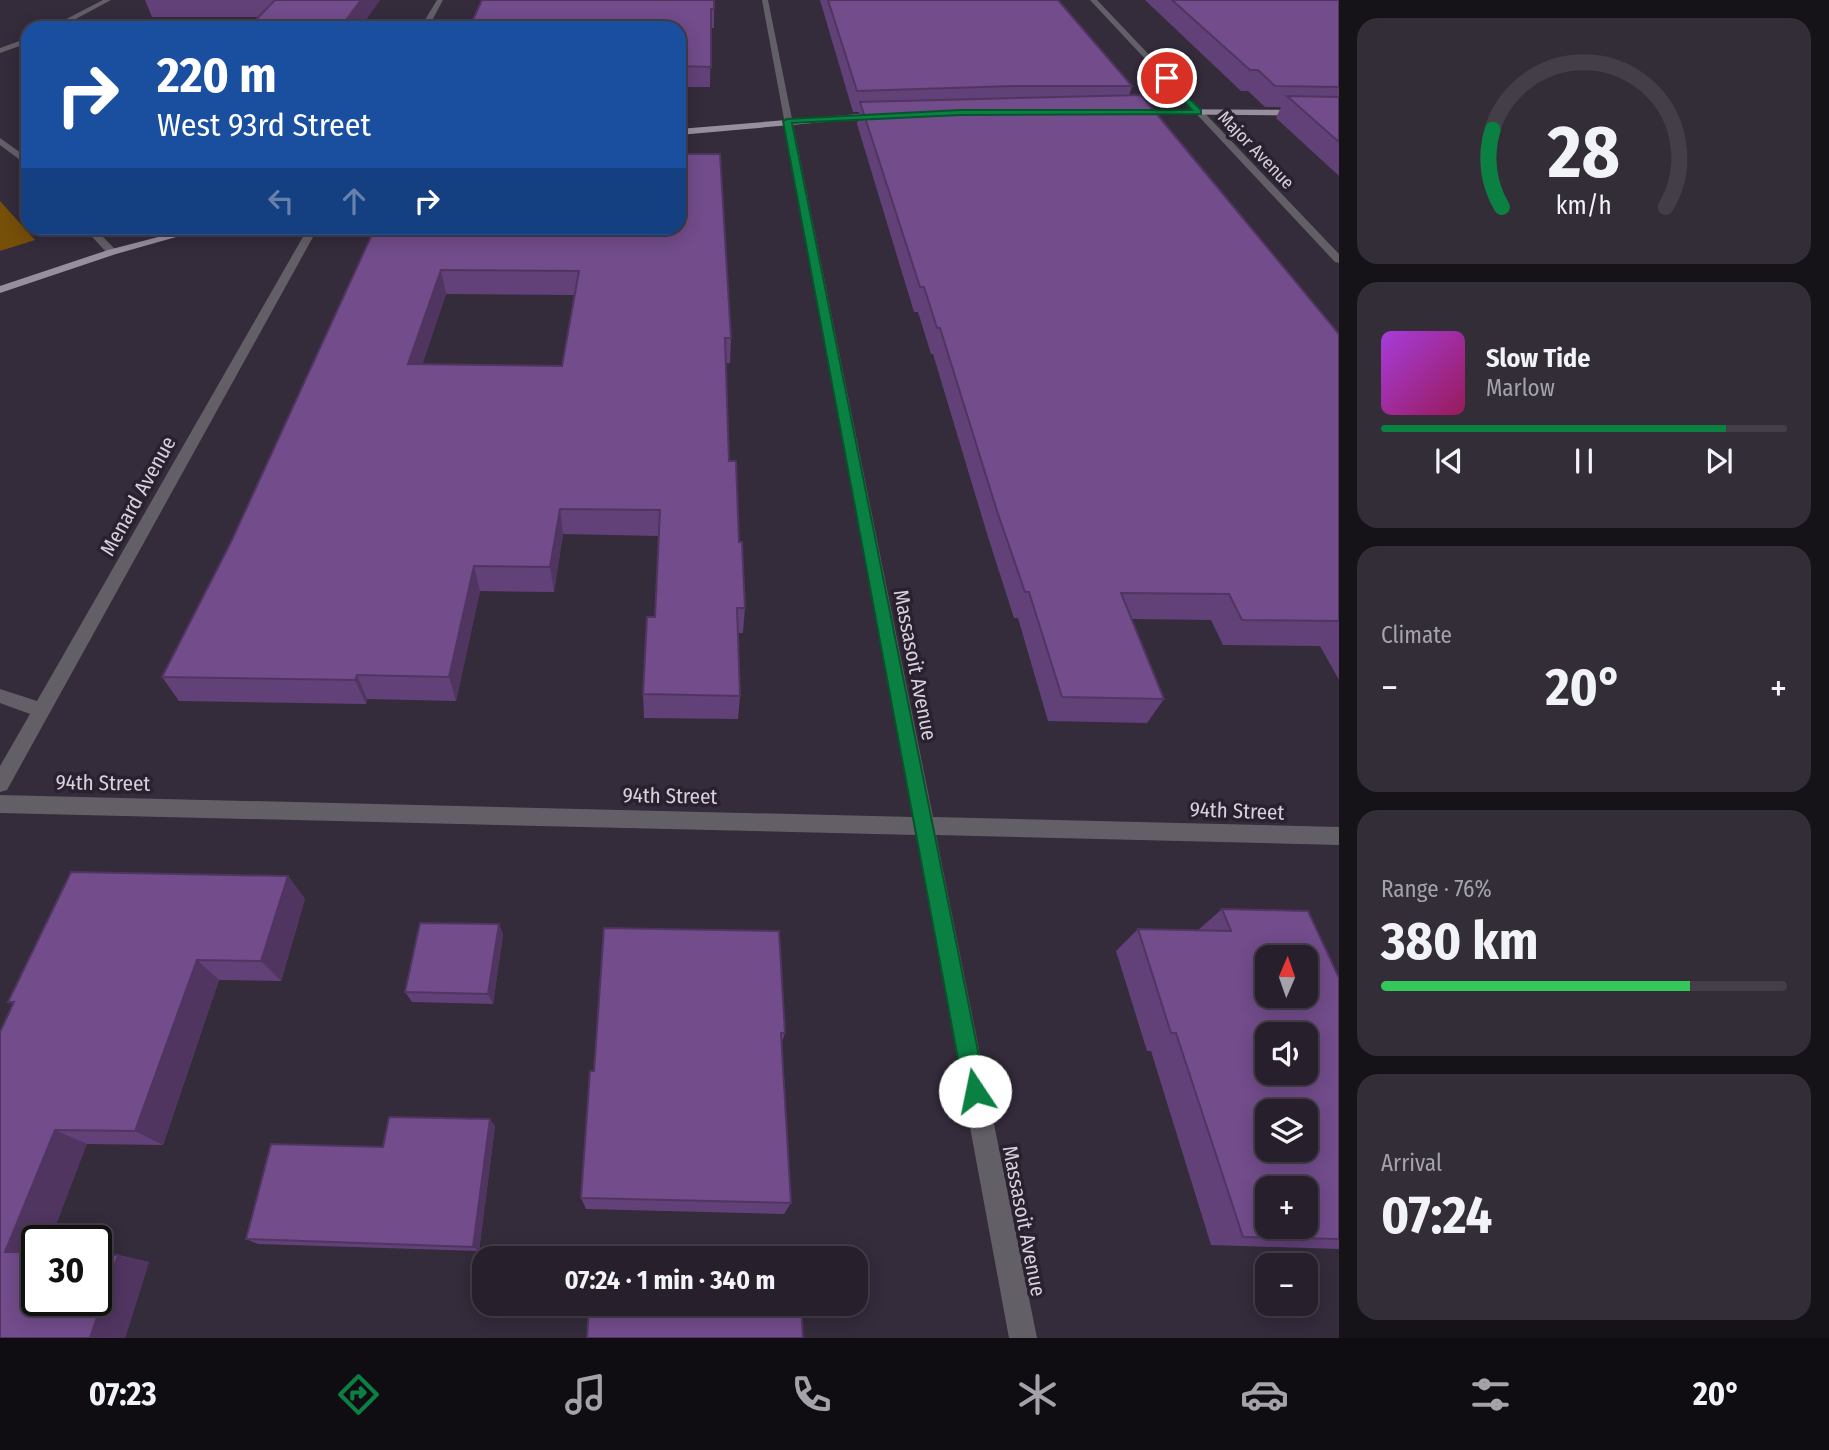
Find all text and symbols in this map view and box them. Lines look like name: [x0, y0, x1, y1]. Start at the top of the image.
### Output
text: 220 m: [157, 46, 277, 105]
pin: [1137, 48, 1197, 108]
icon: right: [42, 49, 133, 140]
icon: arrive: [1148, 59, 1186, 97]
text: West 93rd Street: [157, 106, 371, 144]
street label: Major Avenue: [1213, 106, 1299, 194]
text: 28: [1547, 109, 1620, 196]
icon: left: [262, 182, 300, 220]
icon: ahead: [335, 182, 373, 220]
icon: right: [408, 182, 446, 220]
text: km/h: [1556, 191, 1612, 221]
text: Slow Tide: [1486, 343, 1590, 374]
text: Marlow: [1486, 374, 1555, 402]
street label: Menard Avenue: [94, 432, 182, 560]
icon: previous: [1430, 442, 1468, 480]
icon: pause: [1565, 442, 1603, 480]
icon: next: [1700, 442, 1738, 480]
street label: Massasoit Avenue: [888, 587, 942, 743]
text: Climate: [1381, 621, 1452, 649]
text: 20°: [1546, 656, 1622, 719]
text: −: [1381, 665, 1398, 711]
text: +: [1770, 665, 1787, 711]
street label: 94th Street: [55, 769, 151, 797]
street label: 94th Street: [622, 782, 718, 810]
street label: 94th Street: [1189, 796, 1285, 826]
text: Range · 76%: [1381, 875, 1492, 903]
text: 380 km: [1381, 910, 1538, 973]
north arrow: [1255, 945, 1318, 1008]
map controls: [1255, 945, 1318, 1316]
button: sound: [1255, 1022, 1318, 1085]
position arrow: [938, 1054, 1012, 1128]
button: layers: [1255, 1099, 1318, 1162]
street label: Massasoit Avenue: [997, 1143, 1051, 1299]
text: Arrival: [1381, 1149, 1442, 1177]
button: +: [1255, 1176, 1318, 1239]
text: 07:24: [1381, 1184, 1492, 1247]
speed limit sign: 30: [21, 1225, 112, 1316]
button: −: [1255, 1253, 1318, 1316]
text: 07:24 · 1 min · 340 m: [565, 1265, 775, 1296]
icon: directions: [334, 1370, 383, 1419]
icon: music: [561, 1370, 610, 1419]
icon: phone: [787, 1370, 836, 1419]
icon: climate: [1013, 1370, 1062, 1419]
icon: car: [1240, 1370, 1289, 1419]
icon: filters: [1466, 1370, 1515, 1419]
text: 07:23: [89, 1375, 157, 1413]
text: 20°: [1693, 1375, 1740, 1413]

